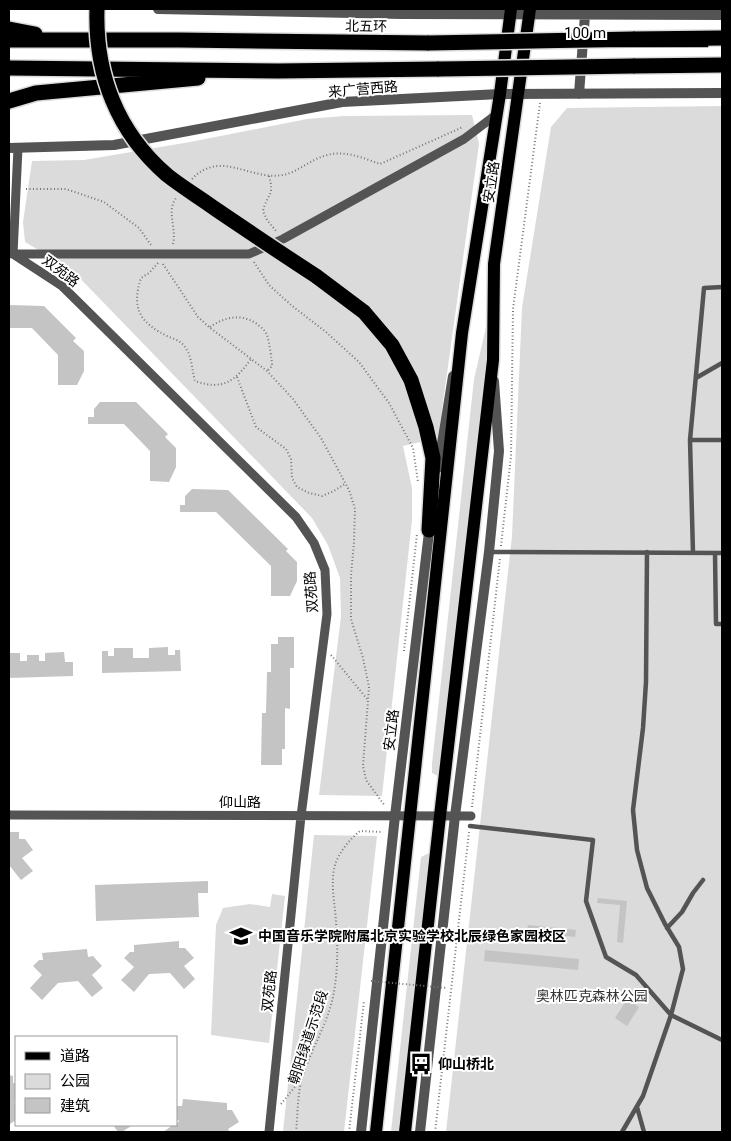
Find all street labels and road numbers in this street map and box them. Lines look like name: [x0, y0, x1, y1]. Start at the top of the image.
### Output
street label: 北五环: [345, 18, 387, 34]
street label: 来广营西路: [327, 78, 399, 100]
street label: 安立路: [480, 160, 502, 204]
street label: 双苑路: [39, 252, 83, 290]
street label: 双苑路: [302, 570, 320, 614]
street label: 安立路: [381, 708, 401, 752]
street label: 仰山路: [219, 794, 261, 810]
street label: 双苑路: [259, 969, 279, 1013]
street label: 朝阳绿道示范段: [285, 988, 331, 1086]

